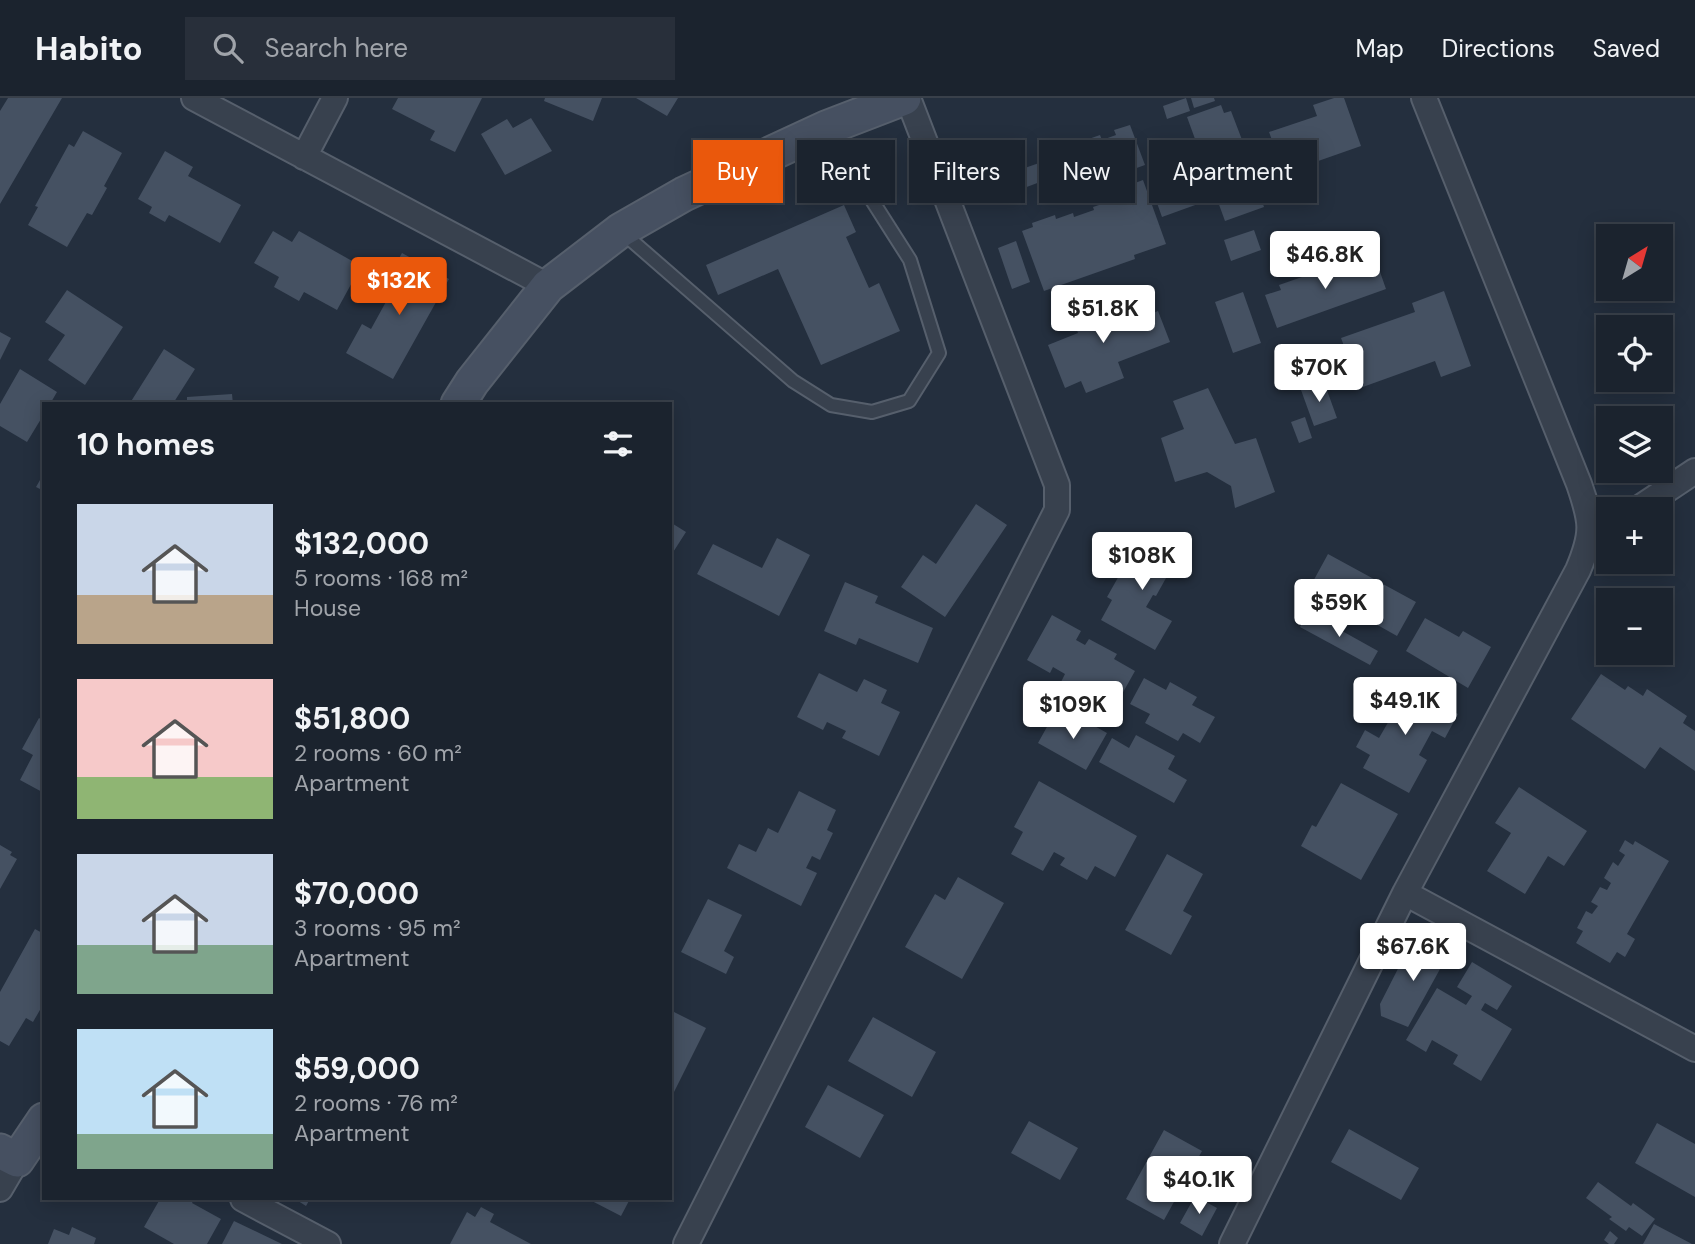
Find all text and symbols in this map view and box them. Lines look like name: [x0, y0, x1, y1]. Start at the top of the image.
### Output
search box: [185, 17, 675, 80]
text: Habito: [35, 27, 143, 70]
icon: search: [209, 29, 247, 67]
text: Search here: [265, 31, 408, 65]
text: Map: [1356, 33, 1404, 64]
text: Directions: [1442, 33, 1555, 64]
text: Saved: [1593, 33, 1660, 64]
chip: Buy: [693, 140, 783, 203]
chip: Rent: [797, 140, 895, 203]
chip: Filters: [909, 140, 1025, 203]
chip: New: [1039, 140, 1135, 203]
chip: Apartment: [1149, 140, 1317, 203]
north arrow: [1596, 224, 1673, 301]
map controls: [1596, 224, 1673, 665]
pin: $46.8K: [1268, 232, 1382, 291]
text: $46.8K: [1286, 239, 1364, 269]
pin: $132K: [350, 258, 448, 317]
text: $132K: [367, 265, 431, 295]
pin: $51.8K: [1046, 286, 1160, 345]
text: $51.8K: [1067, 293, 1139, 323]
button: locate: [1596, 315, 1673, 392]
pin: $70K: [1278, 344, 1360, 404]
text: $70K: [1290, 352, 1348, 382]
button: layers: [1596, 406, 1673, 483]
text: 10 homes: [77, 425, 215, 464]
icon: filters: [599, 425, 637, 463]
button: +: [1596, 497, 1673, 574]
text: $132,000: [294, 524, 429, 563]
icon: home: [133, 532, 217, 616]
pin: $108K: [1093, 532, 1191, 592]
text: $108K: [1108, 540, 1176, 570]
text: 5 rooms · 168 m²: [294, 563, 468, 593]
pin: $59K: [1298, 580, 1380, 639]
text: $59K: [1310, 587, 1368, 617]
button: −: [1596, 588, 1673, 665]
text: House: [294, 593, 361, 623]
pin: $49.1K: [1348, 678, 1462, 737]
pin: $109K: [1024, 682, 1122, 741]
text: $49.1K: [1369, 685, 1441, 715]
text: $109K: [1039, 689, 1107, 719]
text: $51,800: [294, 699, 410, 738]
icon: home: [133, 707, 217, 791]
text: 2 rooms · 60 m²: [294, 738, 462, 768]
text: Apartment: [294, 768, 409, 798]
text: $70,000: [294, 874, 419, 913]
icon: home: [133, 882, 217, 966]
text: 3 rooms · 95 m²: [294, 913, 461, 943]
pin: $67.6K: [1356, 924, 1470, 983]
text: $67.6K: [1376, 931, 1450, 961]
text: Apartment: [294, 943, 409, 973]
text: $59,000: [294, 1049, 420, 1088]
icon: home: [133, 1057, 217, 1141]
text: 2 rooms · 76 m²: [294, 1088, 458, 1118]
text: Apartment: [294, 1118, 409, 1148]
pin: $40.1K: [1142, 1156, 1256, 1216]
text: $40.1K: [1163, 1164, 1235, 1194]

